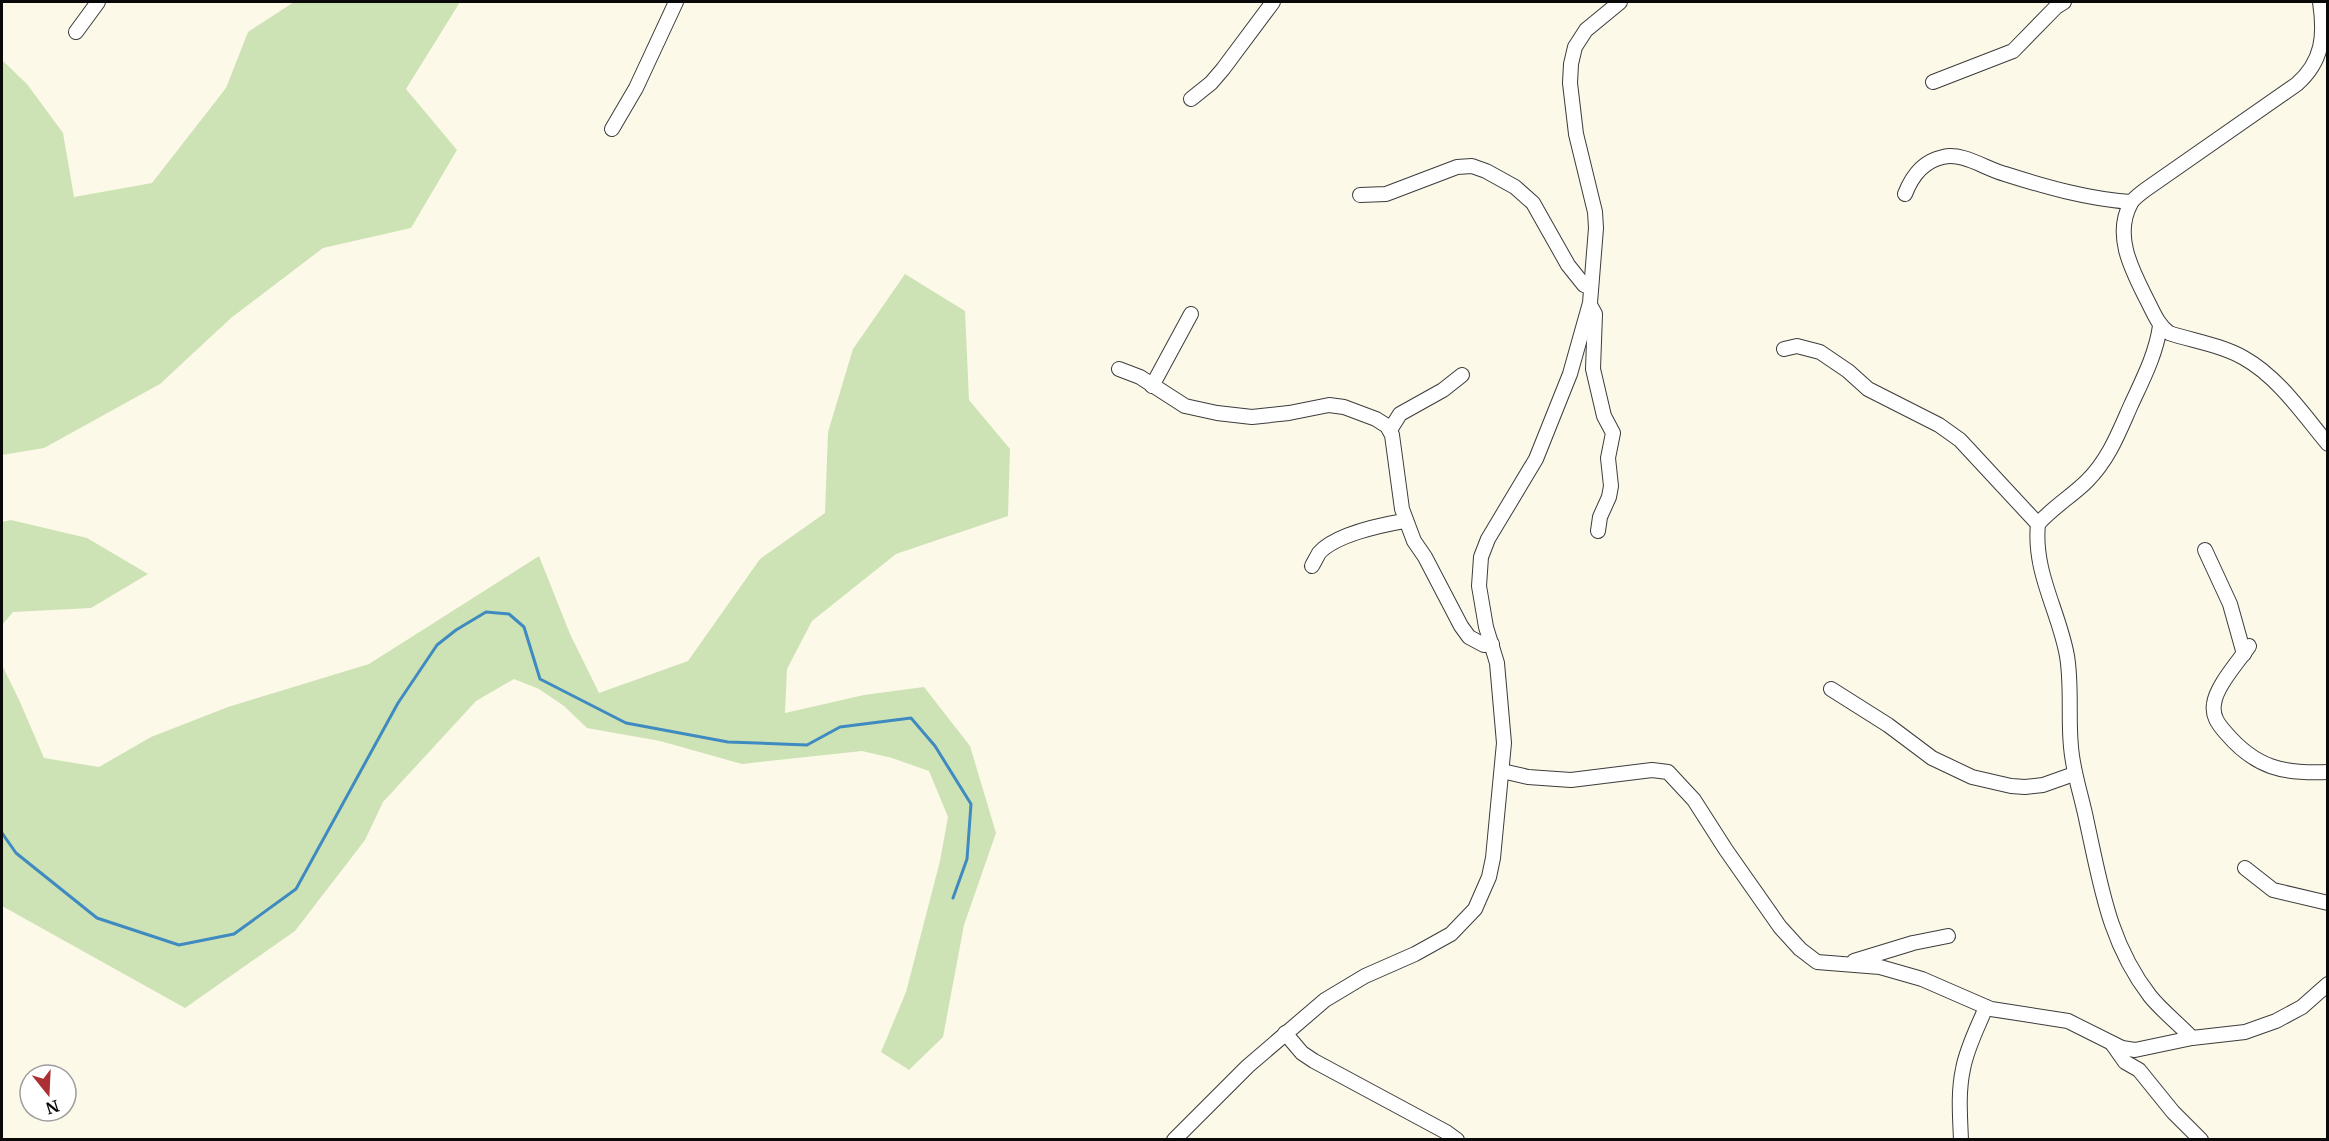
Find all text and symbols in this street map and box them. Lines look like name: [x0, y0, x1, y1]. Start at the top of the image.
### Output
north arrow: [18, 1063, 78, 1123]
text: N: [43, 1096, 62, 1119]

